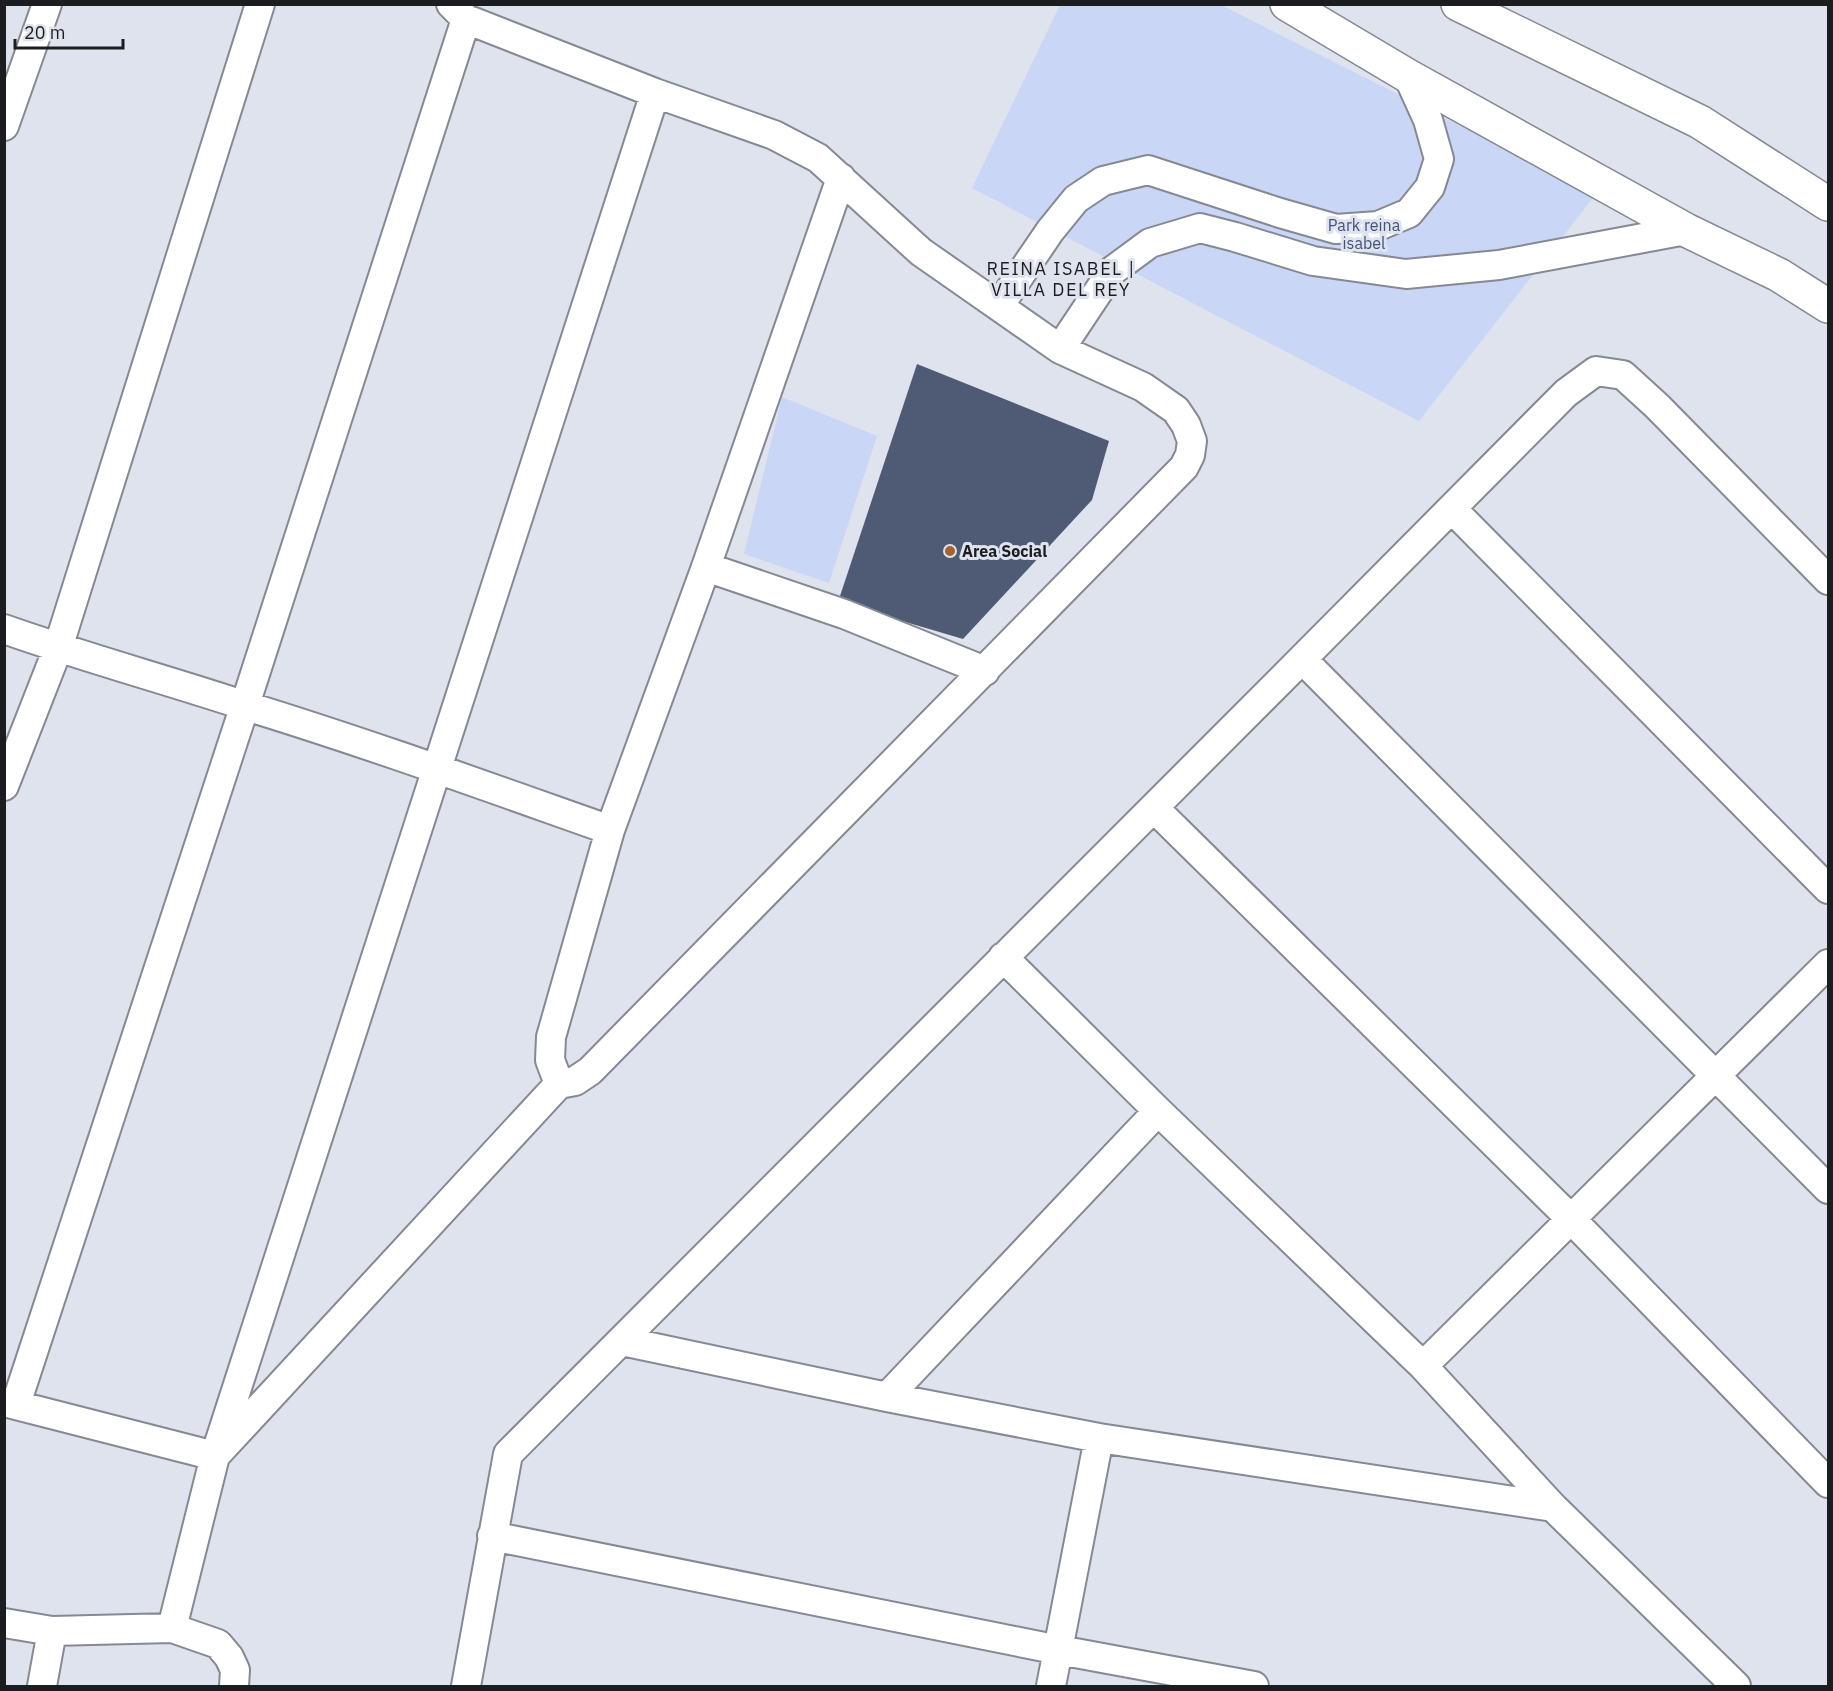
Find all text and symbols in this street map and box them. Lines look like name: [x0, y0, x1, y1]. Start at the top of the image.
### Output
scale bar: [15, 12, 123, 50]
text: 20 m: [24, 21, 66, 44]
park label: Park reina isabel: [1328, 215, 1401, 253]
district label: REINA ISABEL | VILLA DEL REY: [986, 257, 1136, 301]
place label: Area Social: [962, 541, 1047, 561]
marker: Area Social: [943, 544, 957, 558]

